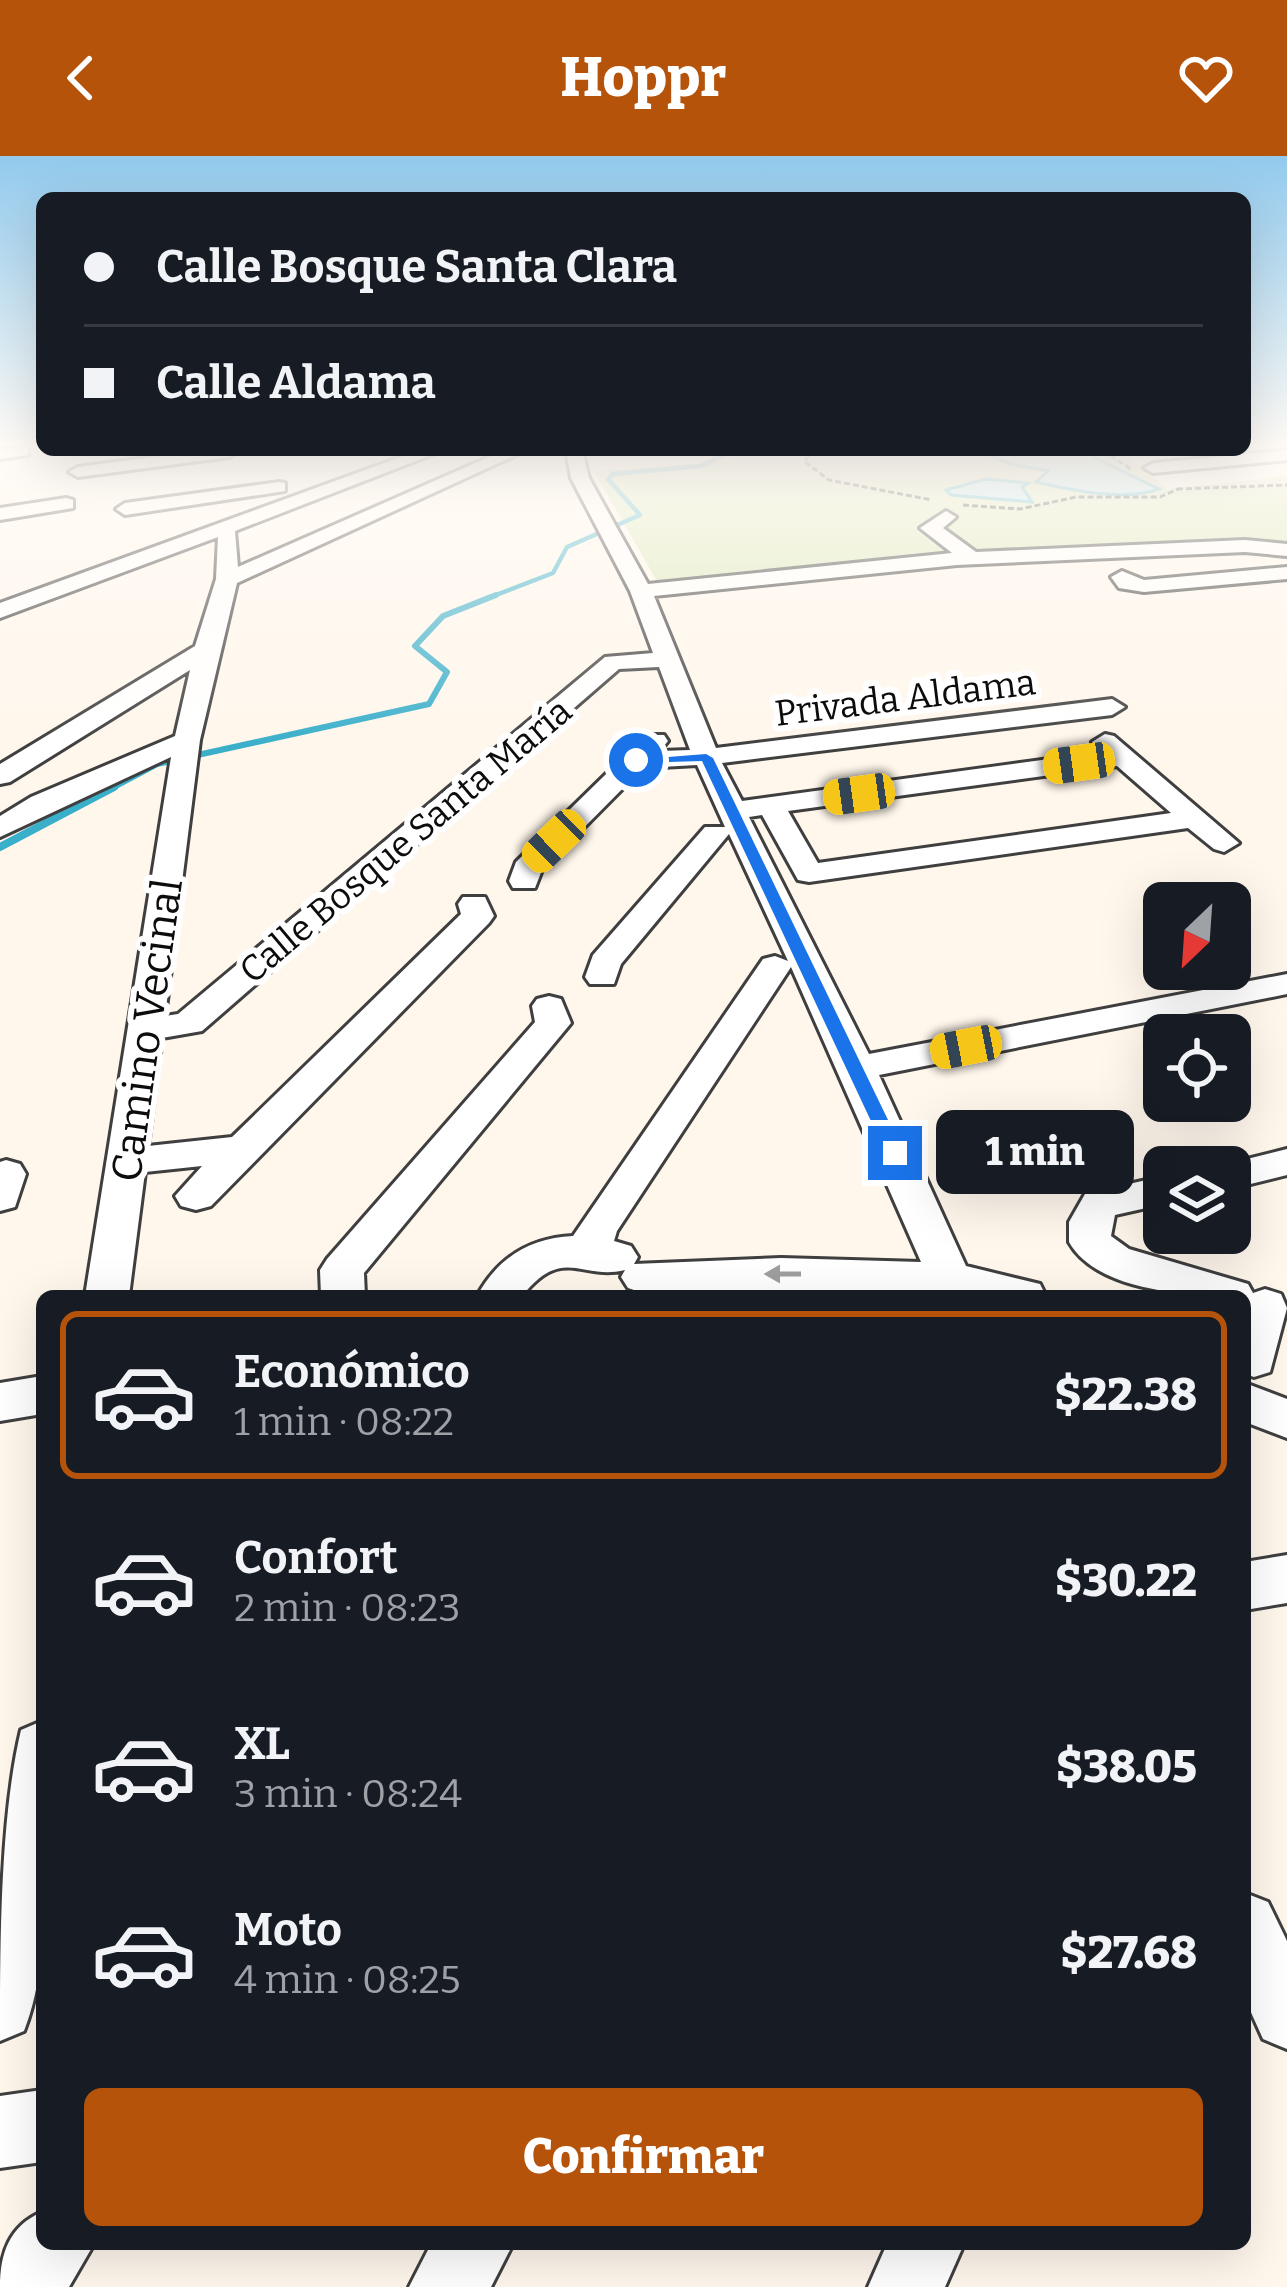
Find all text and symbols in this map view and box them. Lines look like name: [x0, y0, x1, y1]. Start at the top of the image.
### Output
icon: back: [48, 45, 114, 111]
icon: heart: [1173, 45, 1239, 111]
text: Hoppr: [561, 46, 726, 110]
text: Calle Bosque Santa Clara: [156, 240, 677, 294]
text: Calle Aldama: [156, 356, 436, 410]
street label: Privada Aldama: [772, 660, 1038, 736]
street label: Calle Bosque Santa María: [231, 689, 581, 993]
route start: [609, 733, 663, 787]
car: [1041, 740, 1117, 786]
car: [821, 771, 897, 817]
car: [516, 803, 592, 879]
street label: Camino Vecinal: [101, 876, 193, 1185]
north arrow: [1143, 882, 1251, 990]
map controls: [1143, 882, 1251, 1254]
button: locate: [1143, 1014, 1251, 1122]
car: [927, 1022, 1005, 1072]
callout: 1 min: [937, 1111, 1135, 1195]
route end: [868, 1126, 922, 1180]
text: 1 min: [985, 1129, 1085, 1175]
button: layers: [1143, 1146, 1251, 1254]
one-way arrow: [763, 1265, 801, 1284]
icon: car: [90, 1341, 198, 1449]
text: Económico: [234, 1345, 470, 1399]
text: $22.38: [1055, 1368, 1197, 1422]
text: 1 min · 08:22: [234, 1399, 454, 1445]
icon: car: [90, 1527, 198, 1635]
text: Confort: [234, 1531, 398, 1585]
text: $30.22: [1055, 1554, 1197, 1608]
text: 2 min · 08:23: [234, 1585, 460, 1631]
icon: car: [90, 1713, 198, 1821]
text: XL: [234, 1717, 290, 1771]
text: $38.05: [1056, 1740, 1197, 1794]
text: 3 min · 08:24: [234, 1771, 462, 1817]
icon: car: [90, 1899, 198, 2007]
text: Moto: [234, 1903, 342, 1957]
text: $27.68: [1060, 1926, 1197, 1980]
text: 4 min · 08:25: [234, 1957, 461, 2003]
button: Confirmar: [84, 2088, 1203, 2226]

